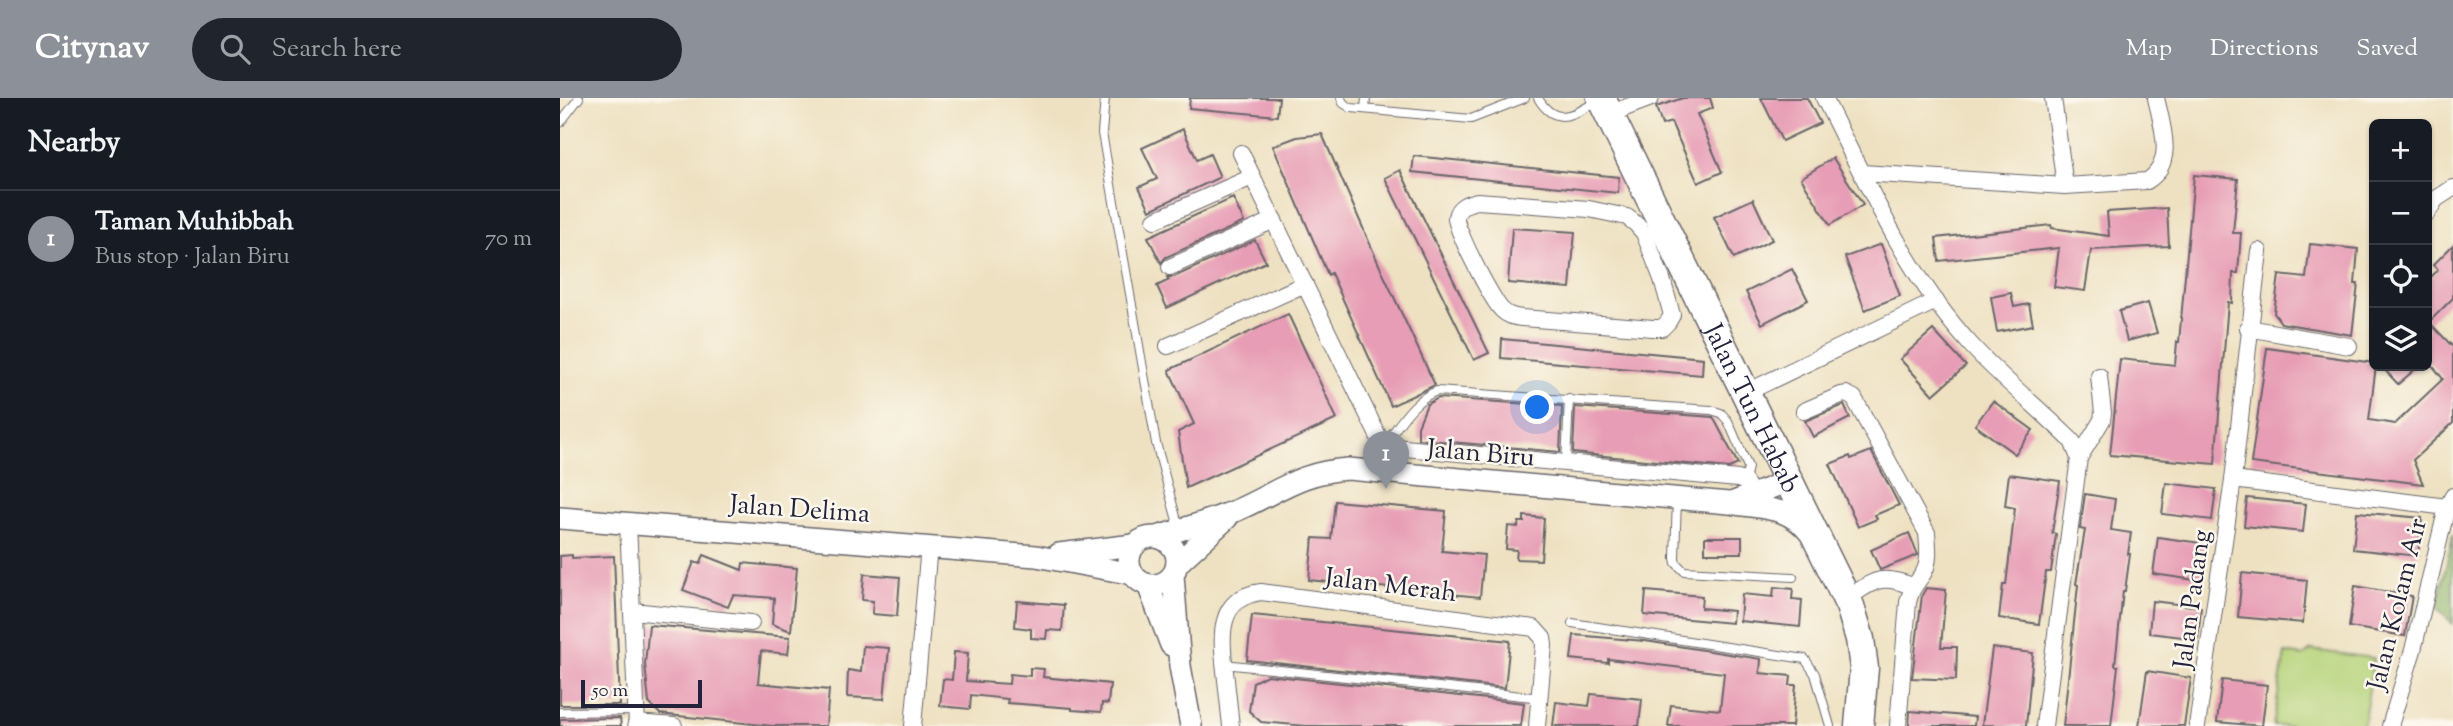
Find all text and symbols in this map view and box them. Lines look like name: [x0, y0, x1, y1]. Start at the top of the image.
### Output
search box: [192, 18, 682, 81]
text: Citynav: [35, 25, 150, 73]
icon: search: [216, 30, 254, 68]
text: Search here: [272, 31, 402, 68]
text: Map: [2126, 32, 2172, 66]
text: Directions: [2210, 32, 2318, 66]
text: Saved: [2356, 32, 2418, 66]
map controls: [2369, 119, 2432, 371]
button: +: [2369, 119, 2432, 182]
text: Nearby: [28, 122, 120, 165]
button: −: [2369, 182, 2432, 245]
text: Taman Muhibbah: [95, 204, 294, 241]
text: 1: [47, 223, 55, 256]
text: 70 m: [485, 223, 532, 256]
text: Bus stop · Jalan Biru: [95, 241, 290, 274]
button: locate: [2369, 245, 2432, 308]
button: layers: [2369, 308, 2432, 371]
street label: Jalan Tun Habab: [1693, 316, 1808, 500]
your location: [1520, 390, 1554, 424]
pin: 1: [1363, 431, 1409, 489]
street label: Jalan Biru: [1423, 431, 1536, 478]
street label: Jalan Delima: [727, 487, 871, 534]
street label: Jalan Kolam Air: [2359, 515, 2438, 696]
street label: Jalan Padang: [2165, 527, 2222, 673]
street label: Jalan Merah: [1321, 560, 1459, 613]
scale bar: [581, 677, 702, 709]
text: 50 m: [592, 678, 628, 705]

